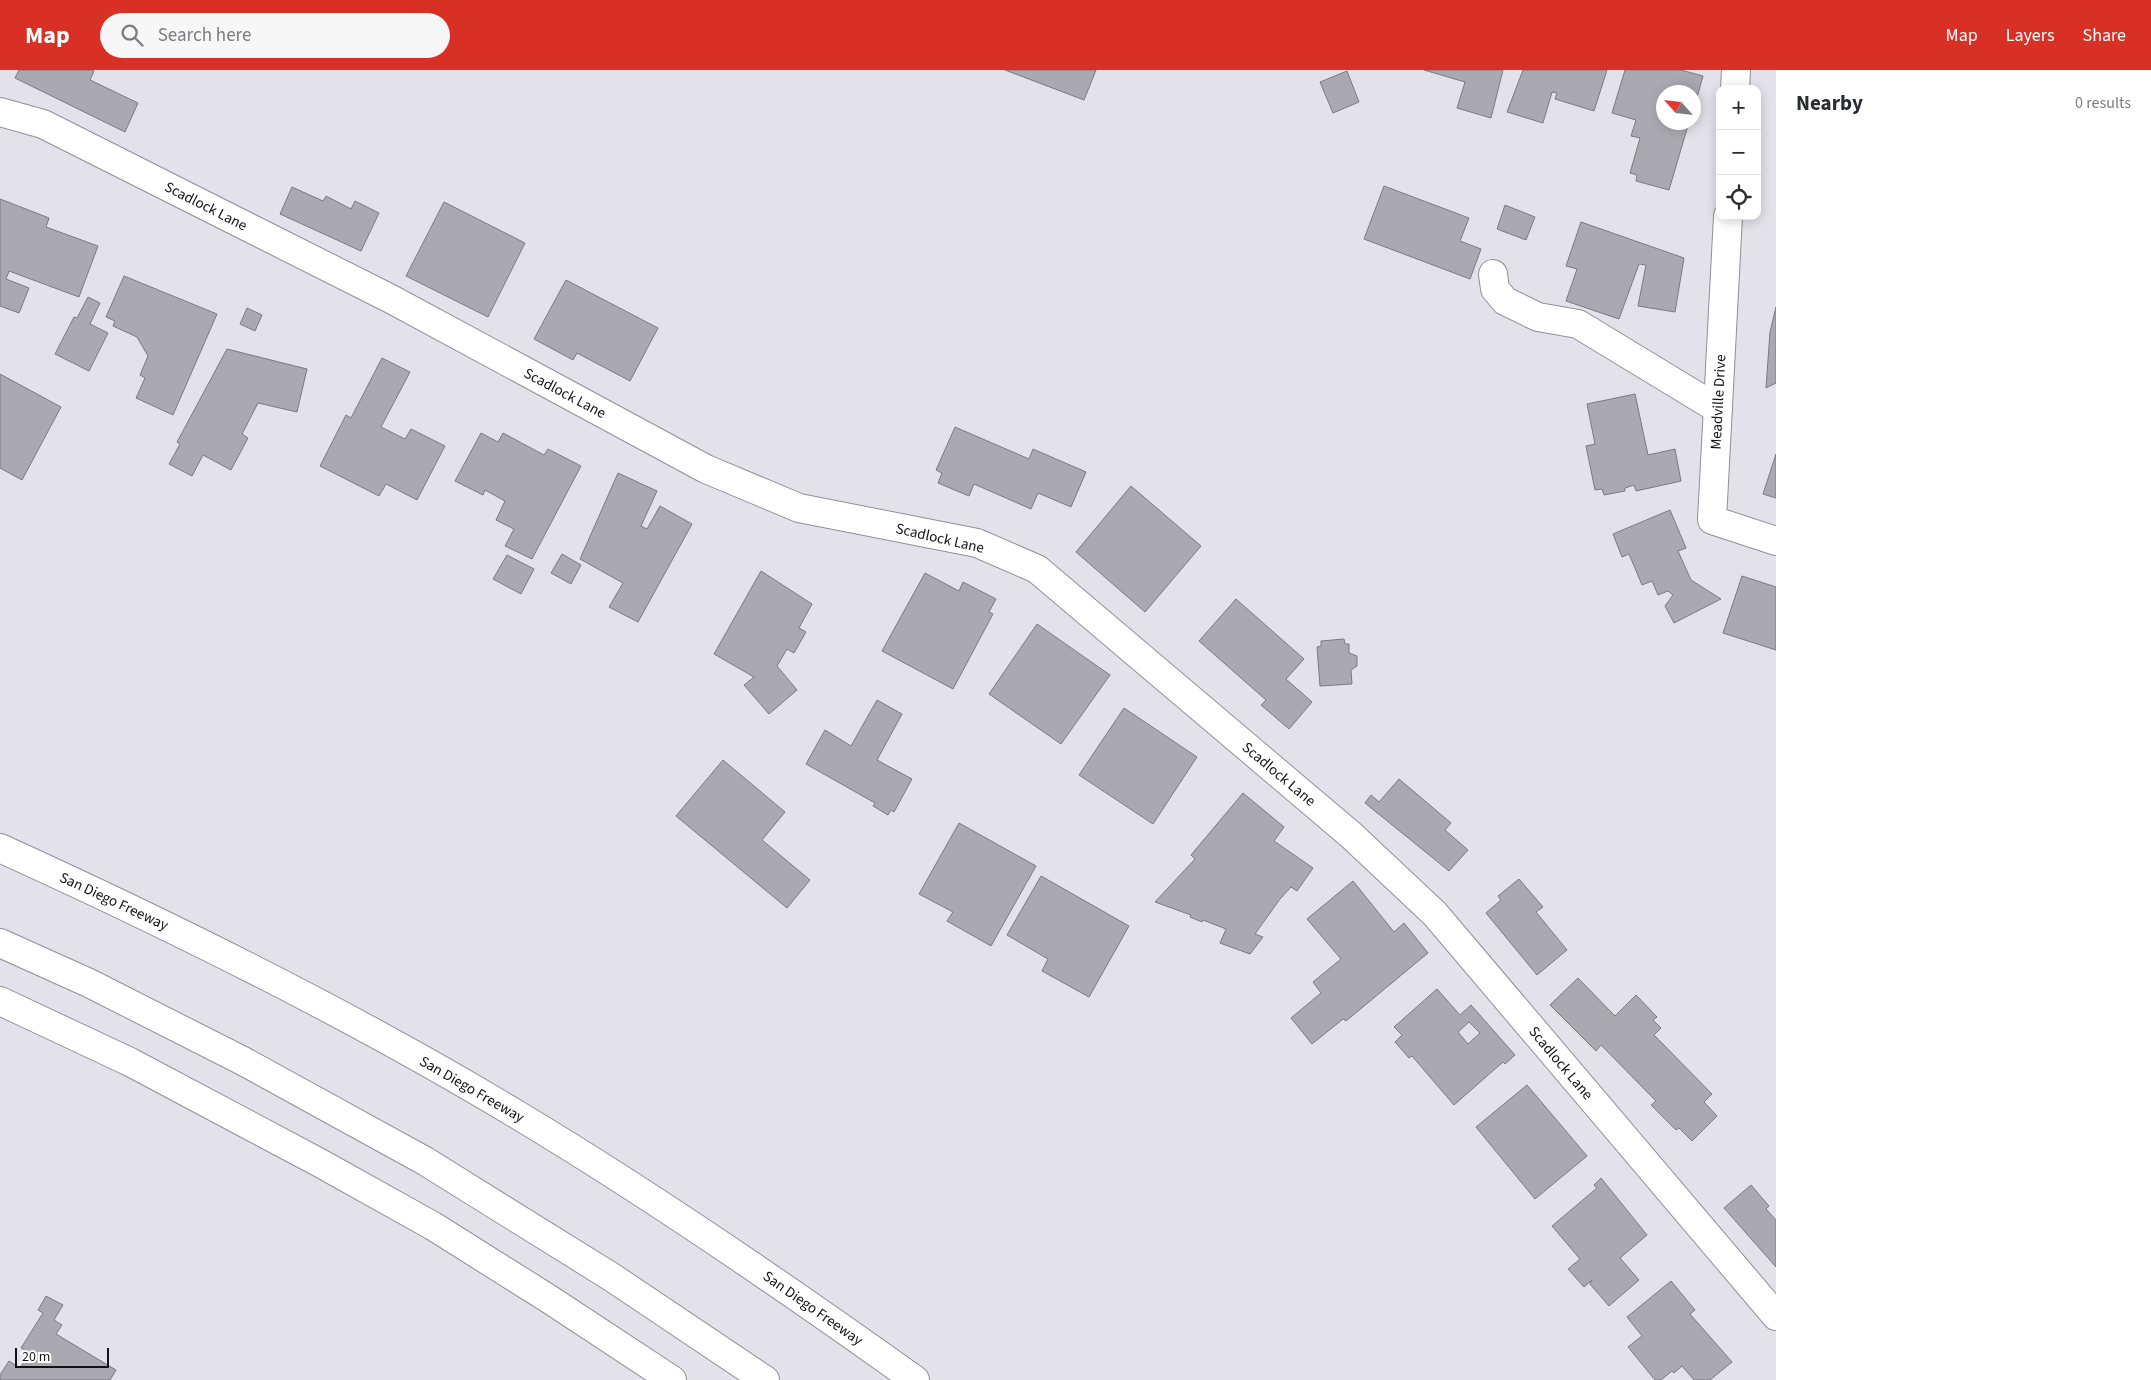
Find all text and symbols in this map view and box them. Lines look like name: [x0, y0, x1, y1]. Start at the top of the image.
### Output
search box: [100, 13, 450, 58]
text: Map: [25, 18, 70, 53]
icon: search: [118, 21, 146, 49]
text: Search here: [158, 22, 251, 49]
text: Map: [1946, 23, 1978, 48]
text: Layers: [2006, 23, 2055, 48]
text: Share: [2083, 23, 2126, 48]
north arrow: [1656, 85, 1701, 130]
map controls: [1716, 85, 1761, 220]
button: +: [1716, 85, 1761, 130]
text: Nearby: [1796, 88, 1863, 118]
text: 0 results: [2075, 92, 2131, 114]
button: −: [1716, 130, 1761, 175]
button: locate: [1716, 175, 1761, 220]
street label: Scadlock Lane: [161, 177, 251, 236]
street label: Meadville Drive: [1706, 354, 1731, 450]
street label: Scadlock Lane: [520, 363, 610, 424]
street label: Scadlock Lane: [894, 518, 986, 559]
street label: Scadlock Lane: [1237, 737, 1320, 811]
street label: San Diego Freeway: [56, 867, 172, 936]
street label: Scadlock Lane: [1524, 1022, 1598, 1105]
street label: San Diego Freeway: [415, 1051, 528, 1128]
street label: San Diego Freeway: [758, 1266, 867, 1351]
scale bar: [15, 1345, 109, 1368]
text: 20 m: [22, 1347, 50, 1367]

